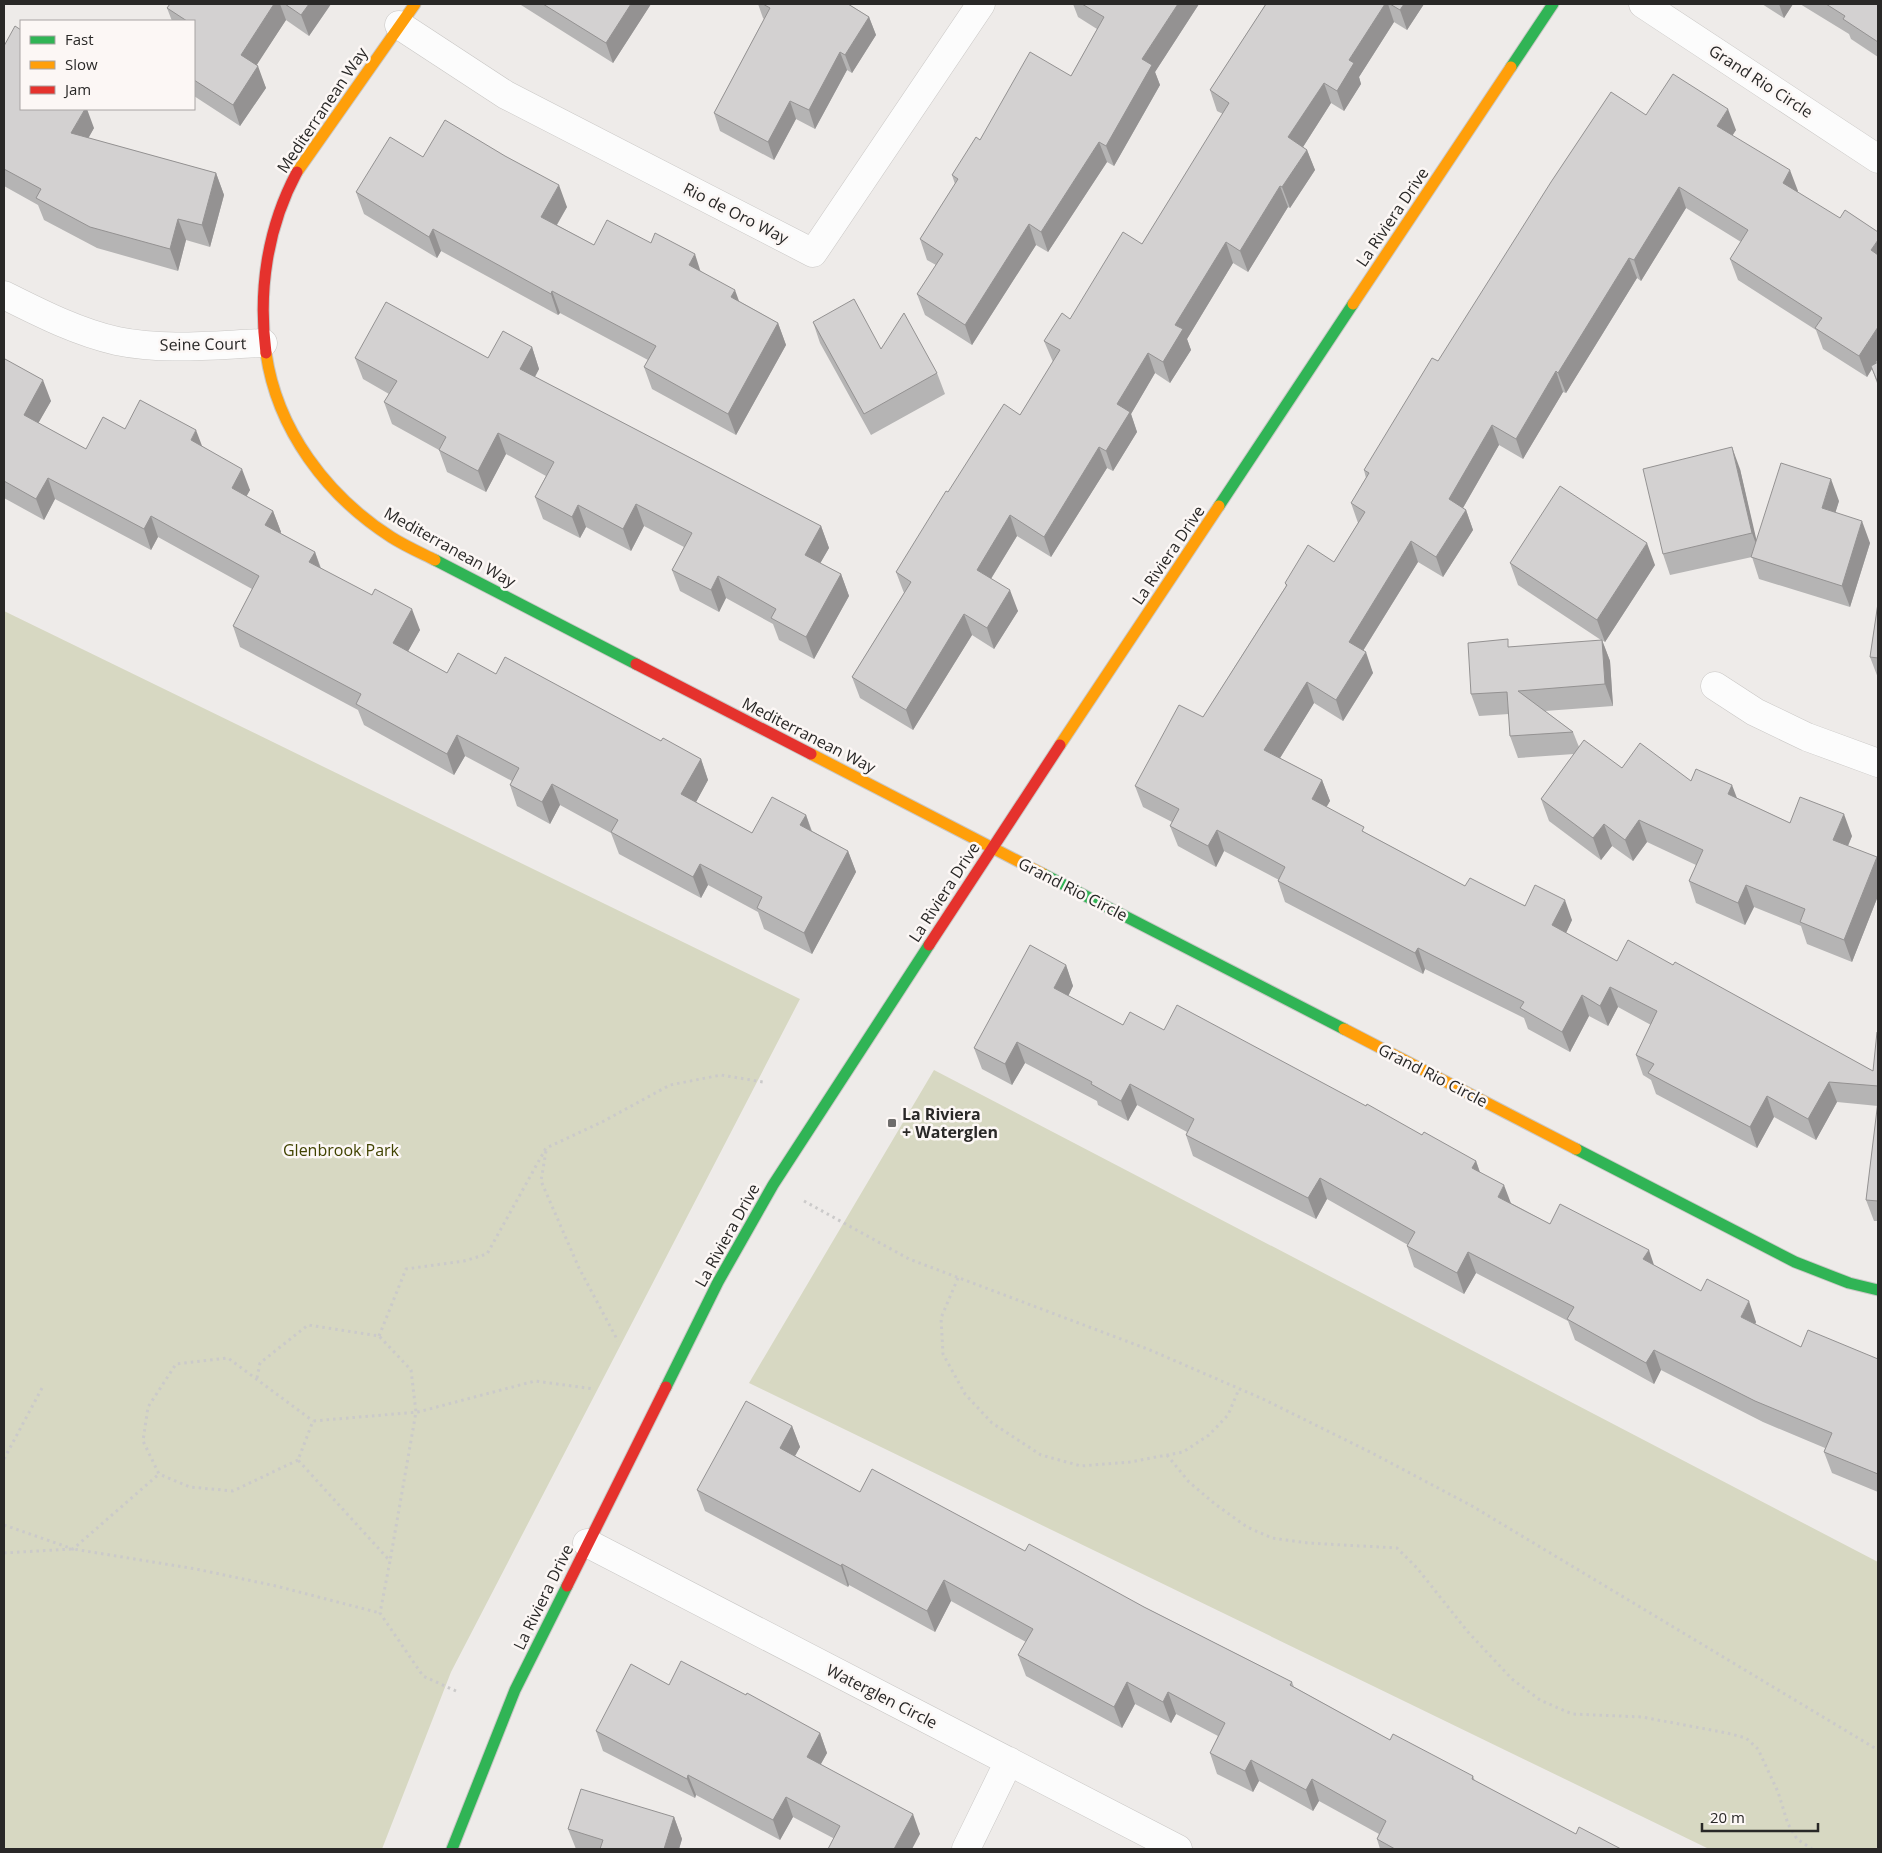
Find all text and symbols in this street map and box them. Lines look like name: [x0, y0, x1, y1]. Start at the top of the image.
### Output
legend: [20, 20, 195, 110]
text: Fast: [65, 29, 94, 49]
street label: Grand Rio Circle: [1705, 39, 1817, 123]
street label: Mediterranean Way: [272, 42, 373, 177]
text: Slow: [65, 54, 98, 74]
text: Jam: [63, 79, 91, 99]
street label: La Riviera Drive: [1351, 163, 1433, 271]
street label: Rio de Oro Way: [680, 177, 793, 249]
street label: Seine Court: [160, 332, 247, 356]
street label: La Riviera Drive: [1127, 501, 1209, 609]
street label: Mediterranean Way: [380, 502, 521, 593]
street label: Mediterranean Way: [738, 692, 880, 779]
street label: La Riviera Drive: [903, 838, 985, 946]
street label: Grand Rio Circle: [1015, 852, 1131, 926]
street label: Grand Rio Circle: [1375, 1038, 1491, 1112]
place label: La Riviera + Waterglen: [902, 1103, 998, 1143]
marker: La Riviera + Waterglen: [886, 1117, 898, 1129]
park label: Glenbrook Park: [283, 1139, 400, 1161]
street label: La Riviera Drive: [689, 1179, 765, 1291]
street label: La Riviera Drive: [508, 1540, 578, 1654]
street label: Waterglen Circle: [823, 1659, 941, 1733]
scale bar: [1702, 1800, 1818, 1832]
text: 20 m: [1710, 1807, 1745, 1827]

